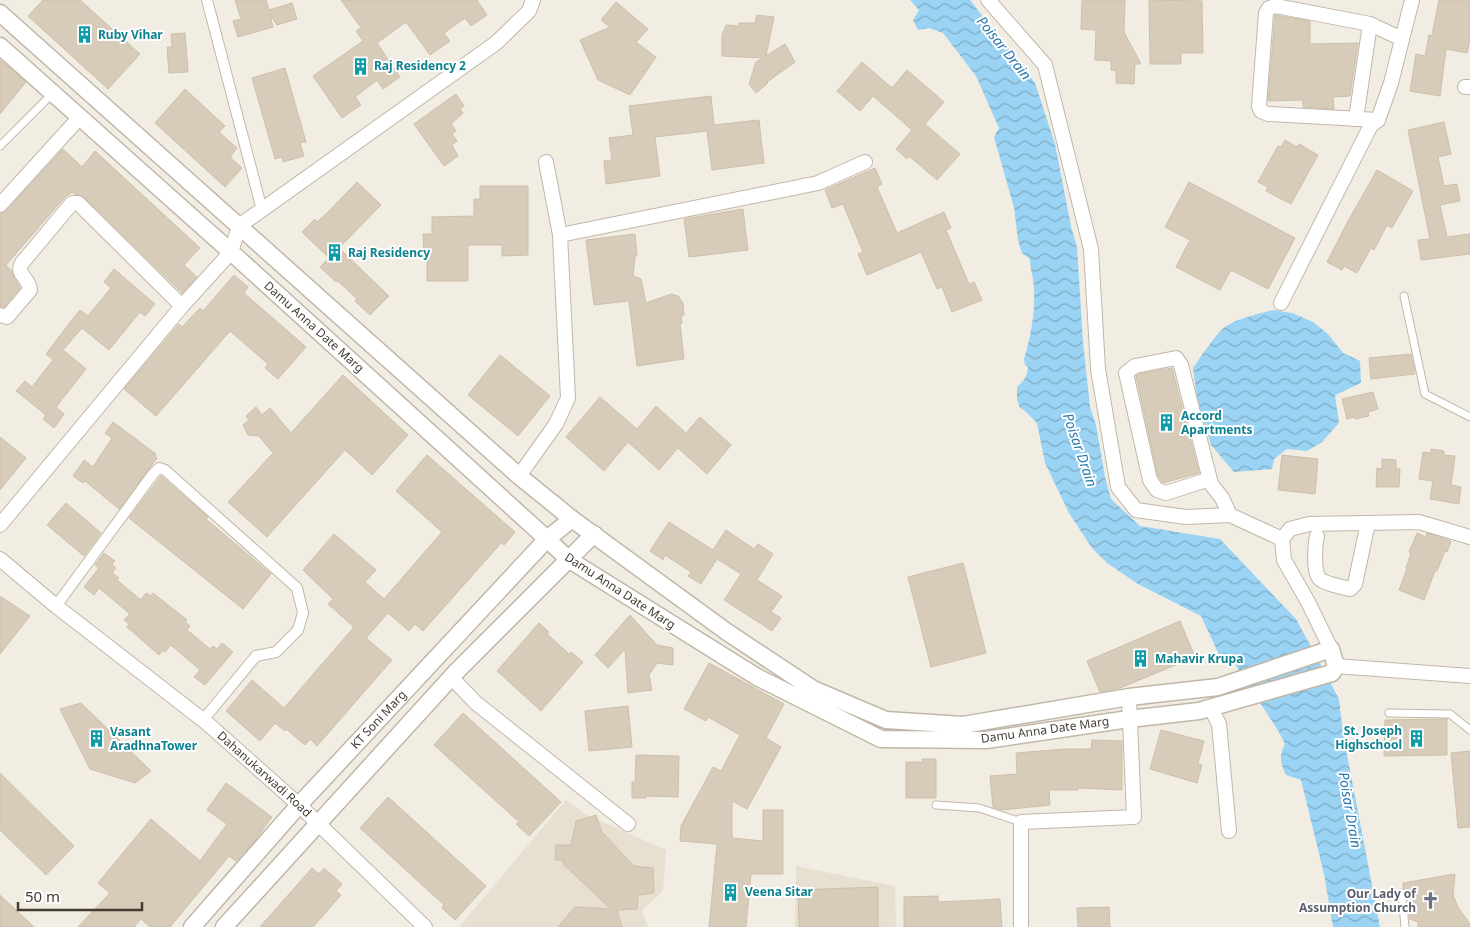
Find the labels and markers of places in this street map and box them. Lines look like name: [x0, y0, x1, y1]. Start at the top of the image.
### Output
building icon: Ruby Vihar: [74, 25, 94, 45]
place label: Ruby Vihar: [98, 26, 163, 43]
building icon: Raj Residency 2: [350, 56, 370, 76]
place label: Raj Residency 2: [374, 57, 466, 74]
building icon: Raj Residency: [324, 243, 344, 263]
place label: Raj Residency: [348, 244, 430, 261]
place label: Accord Apartments: [1181, 407, 1253, 438]
building icon: Accord Apartments: [1157, 413, 1177, 433]
building icon: Mahavir Krupa: [1131, 649, 1151, 669]
place label: Mahavir Krupa: [1155, 650, 1243, 667]
place label: St. Joseph Highschool: [1335, 722, 1402, 753]
place label: Vasant AradhnaTower: [110, 723, 198, 754]
building icon: St. Joseph Highschool: [1406, 728, 1426, 748]
building icon: Vasant AradhnaTower: [86, 729, 106, 749]
building icon: Veena Sitar: [721, 882, 741, 902]
place label: Veena Sitar: [745, 883, 814, 900]
place label: Our Lady of Assumption Church: [1299, 885, 1417, 916]
church icon: Our Lady of Assumption Church: [1420, 891, 1440, 911]

